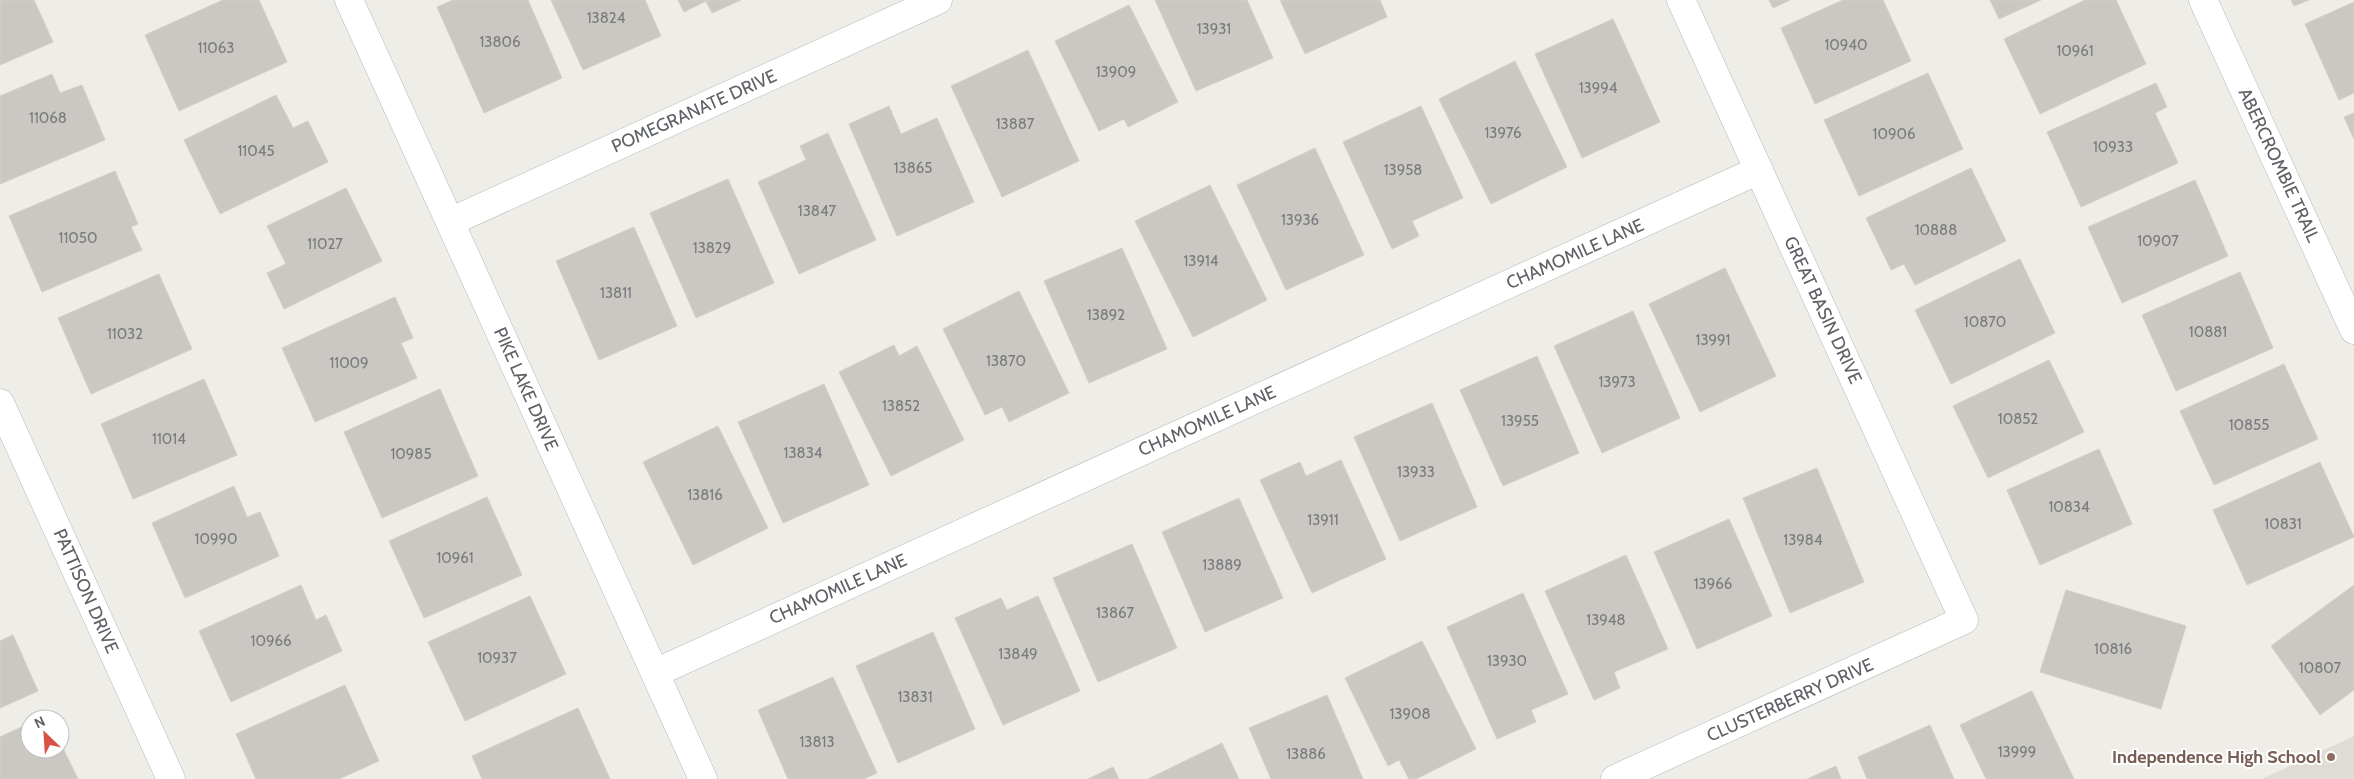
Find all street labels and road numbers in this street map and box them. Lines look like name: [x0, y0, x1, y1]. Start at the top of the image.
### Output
street label: POMEGRANATE DRIVE: [608, 65, 780, 157]
street label: ABERCROMBIE TRAIL: [2234, 84, 2324, 246]
street label: CHAMOMILE LANE: [1503, 214, 1647, 294]
street label: GREAT BASIN DRIVE: [1779, 233, 1867, 387]
street label: PIKE LAKE DRIVE: [489, 324, 563, 454]
street label: CHAMOMILE LANE: [1135, 381, 1279, 461]
street label: PATTISON DRIVE: [49, 525, 123, 657]
street label: CHAMOMILE LANE: [766, 549, 910, 629]
street label: CLUSTERBERRY DRIVE: [1703, 653, 1877, 747]

